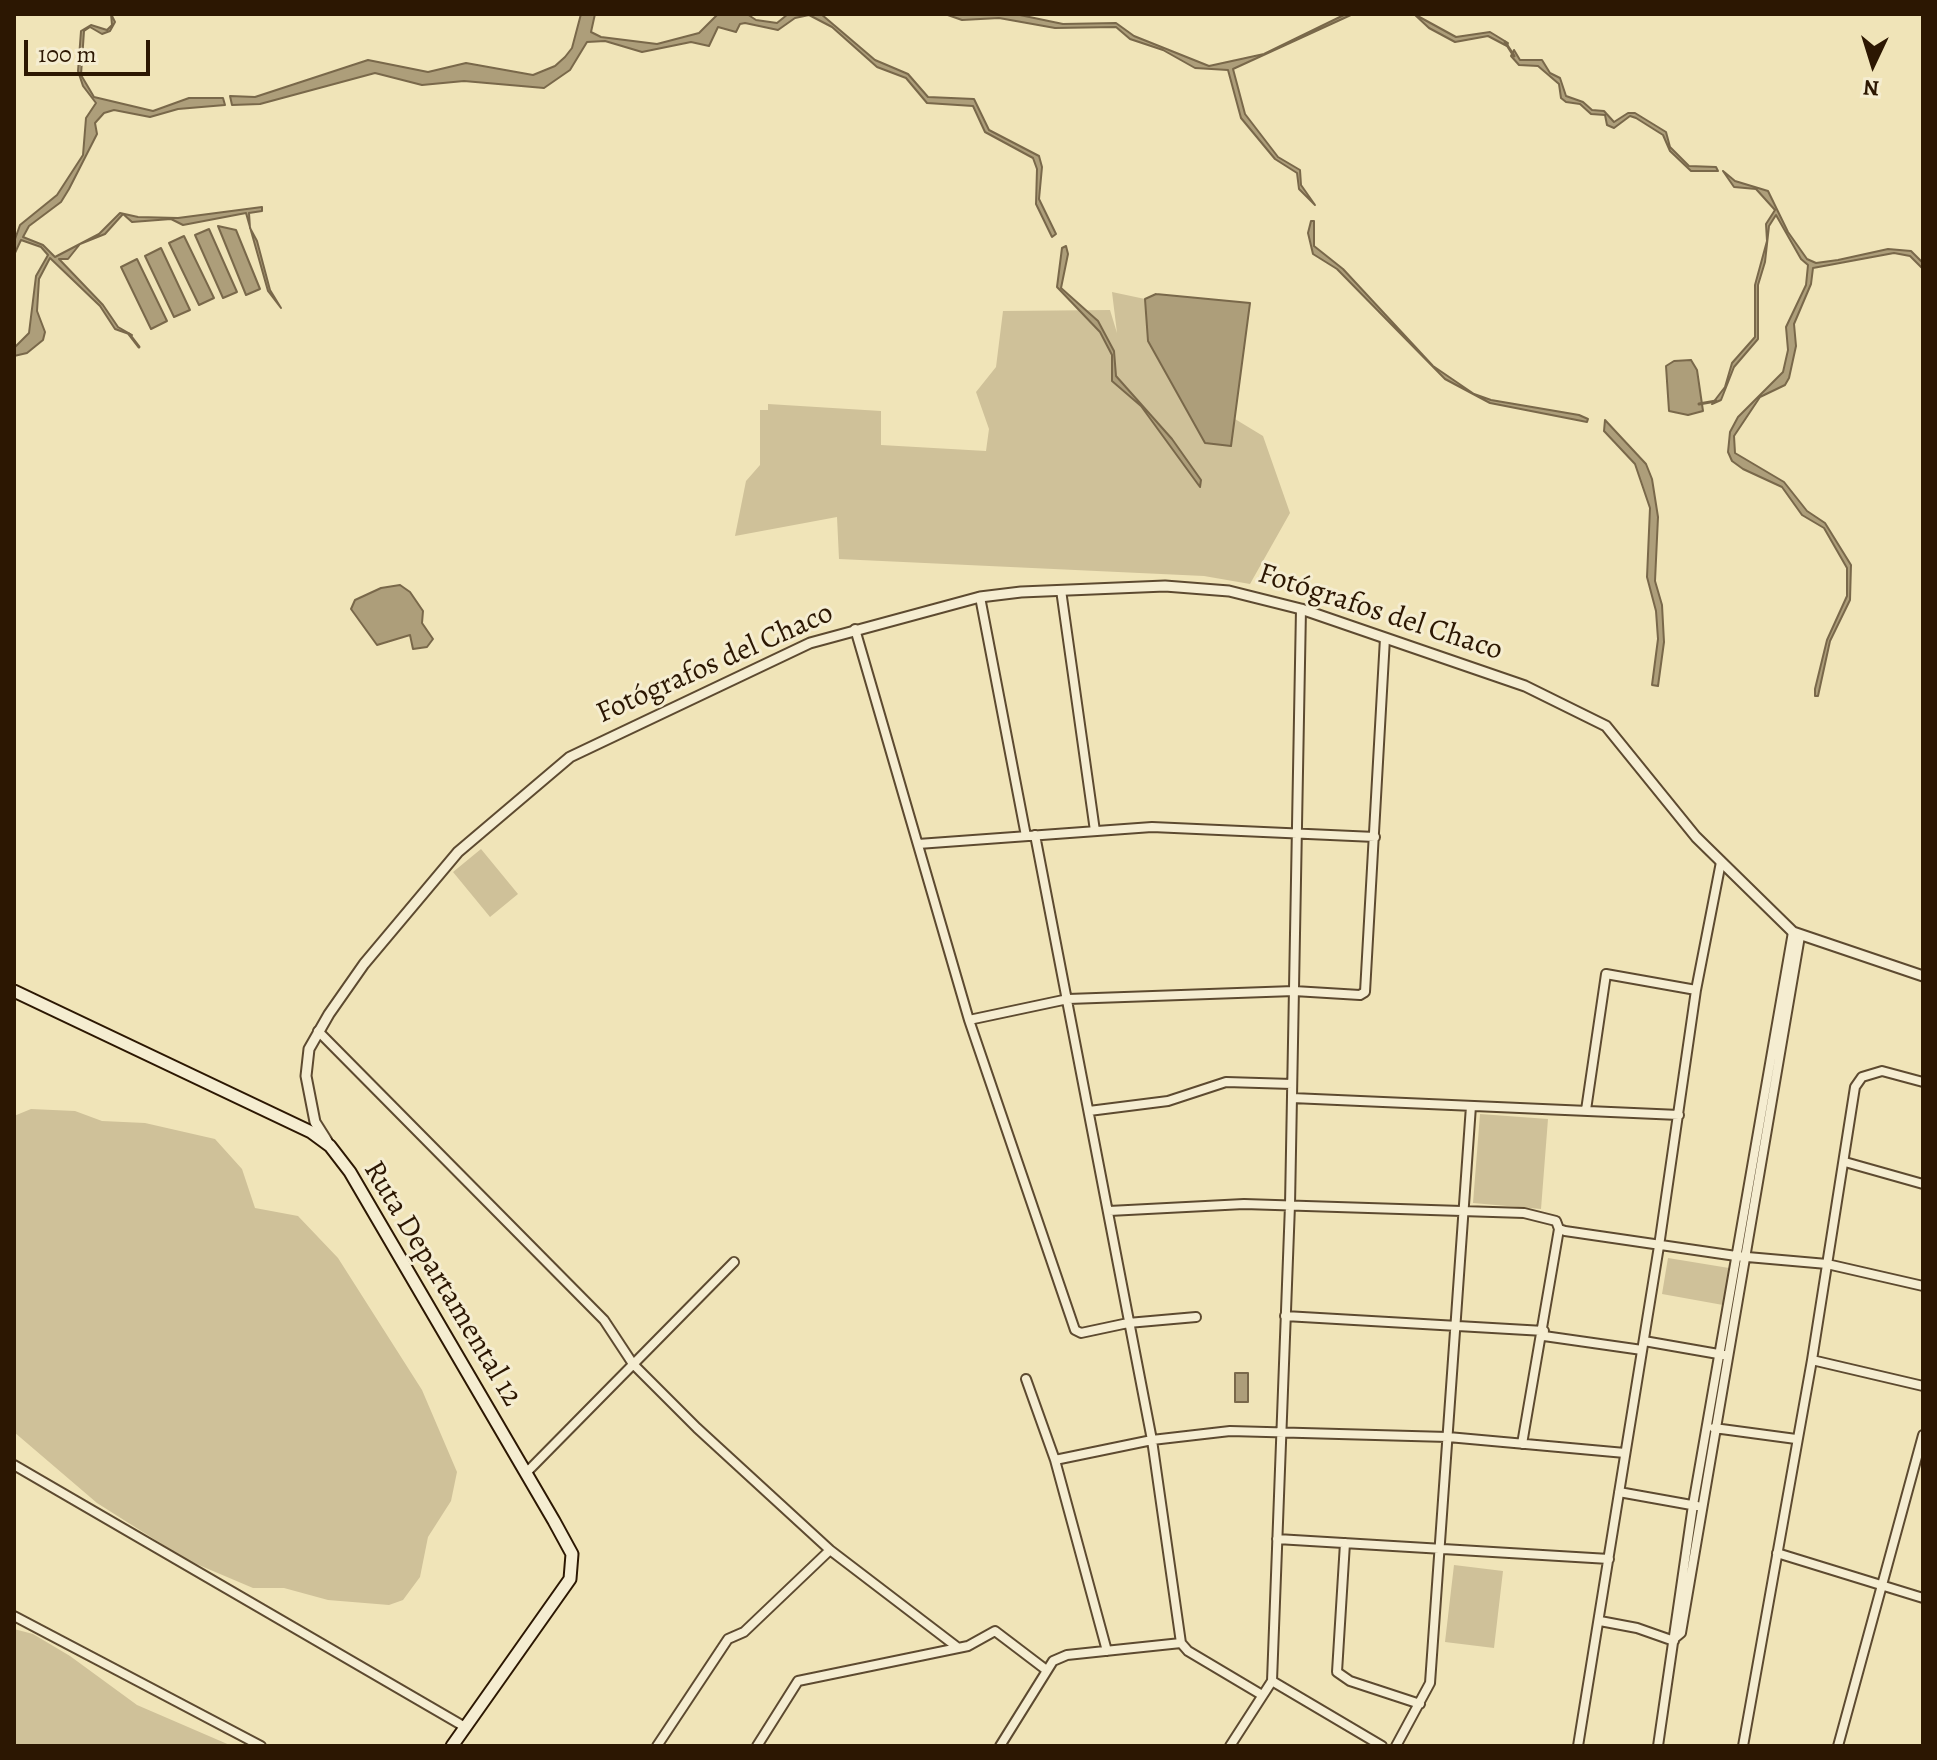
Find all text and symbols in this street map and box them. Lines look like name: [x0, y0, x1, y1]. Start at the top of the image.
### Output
scale bar: [28, 24, 154, 74]
north arrow: [1833, 24, 1913, 104]
text: 100 m: [38, 38, 97, 70]
text: N: [1862, 72, 1880, 103]
street label: Fotógrafos del Chaco: [1253, 556, 1507, 670]
street label: Fotógrafos del Chaco: [591, 596, 839, 732]
street label: Ruta Departamental 12: [355, 1155, 529, 1413]

